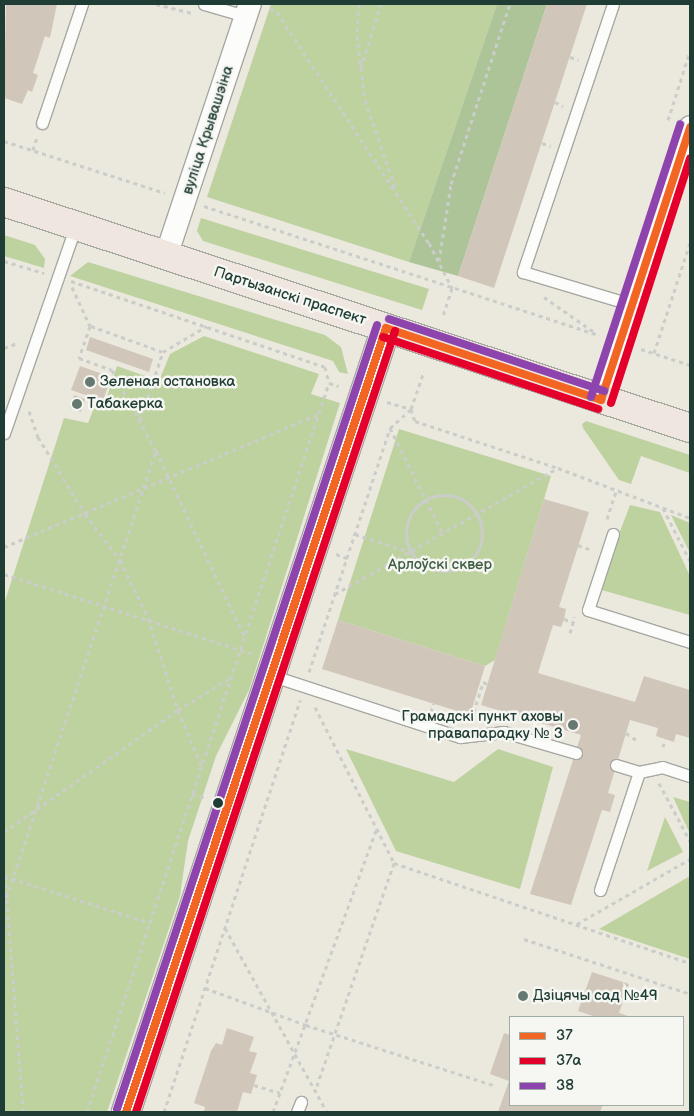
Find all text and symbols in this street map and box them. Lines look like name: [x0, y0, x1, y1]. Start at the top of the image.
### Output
street label: вуліца Крывашэіна: [179, 63, 237, 197]
street label: Партызанскі праспект: [212, 263, 368, 329]
place label: Зеленая остановка: [100, 373, 235, 391]
marker: Зеленая остановка: [84, 376, 96, 388]
place label: Табакерка: [87, 395, 163, 413]
marker: Табакерка: [71, 398, 83, 410]
park label: Арлоўскі сквер: [388, 556, 492, 574]
place label: Грамадскі пункт аховы правапарадку № 3: [401, 707, 563, 742]
marker: Грамадскі пункт аховы правапарадку № 3: [567, 719, 579, 731]
unlabelled marker: [213, 798, 223, 808]
place label: Дзіцячы сад №49: [533, 987, 658, 1005]
marker: Дзіцячы сад №49: [517, 990, 529, 1002]
legend: [509, 1016, 684, 1106]
text: 37: [556, 1026, 573, 1045]
text: 37а: [556, 1051, 581, 1070]
text: 38: [556, 1076, 574, 1095]

